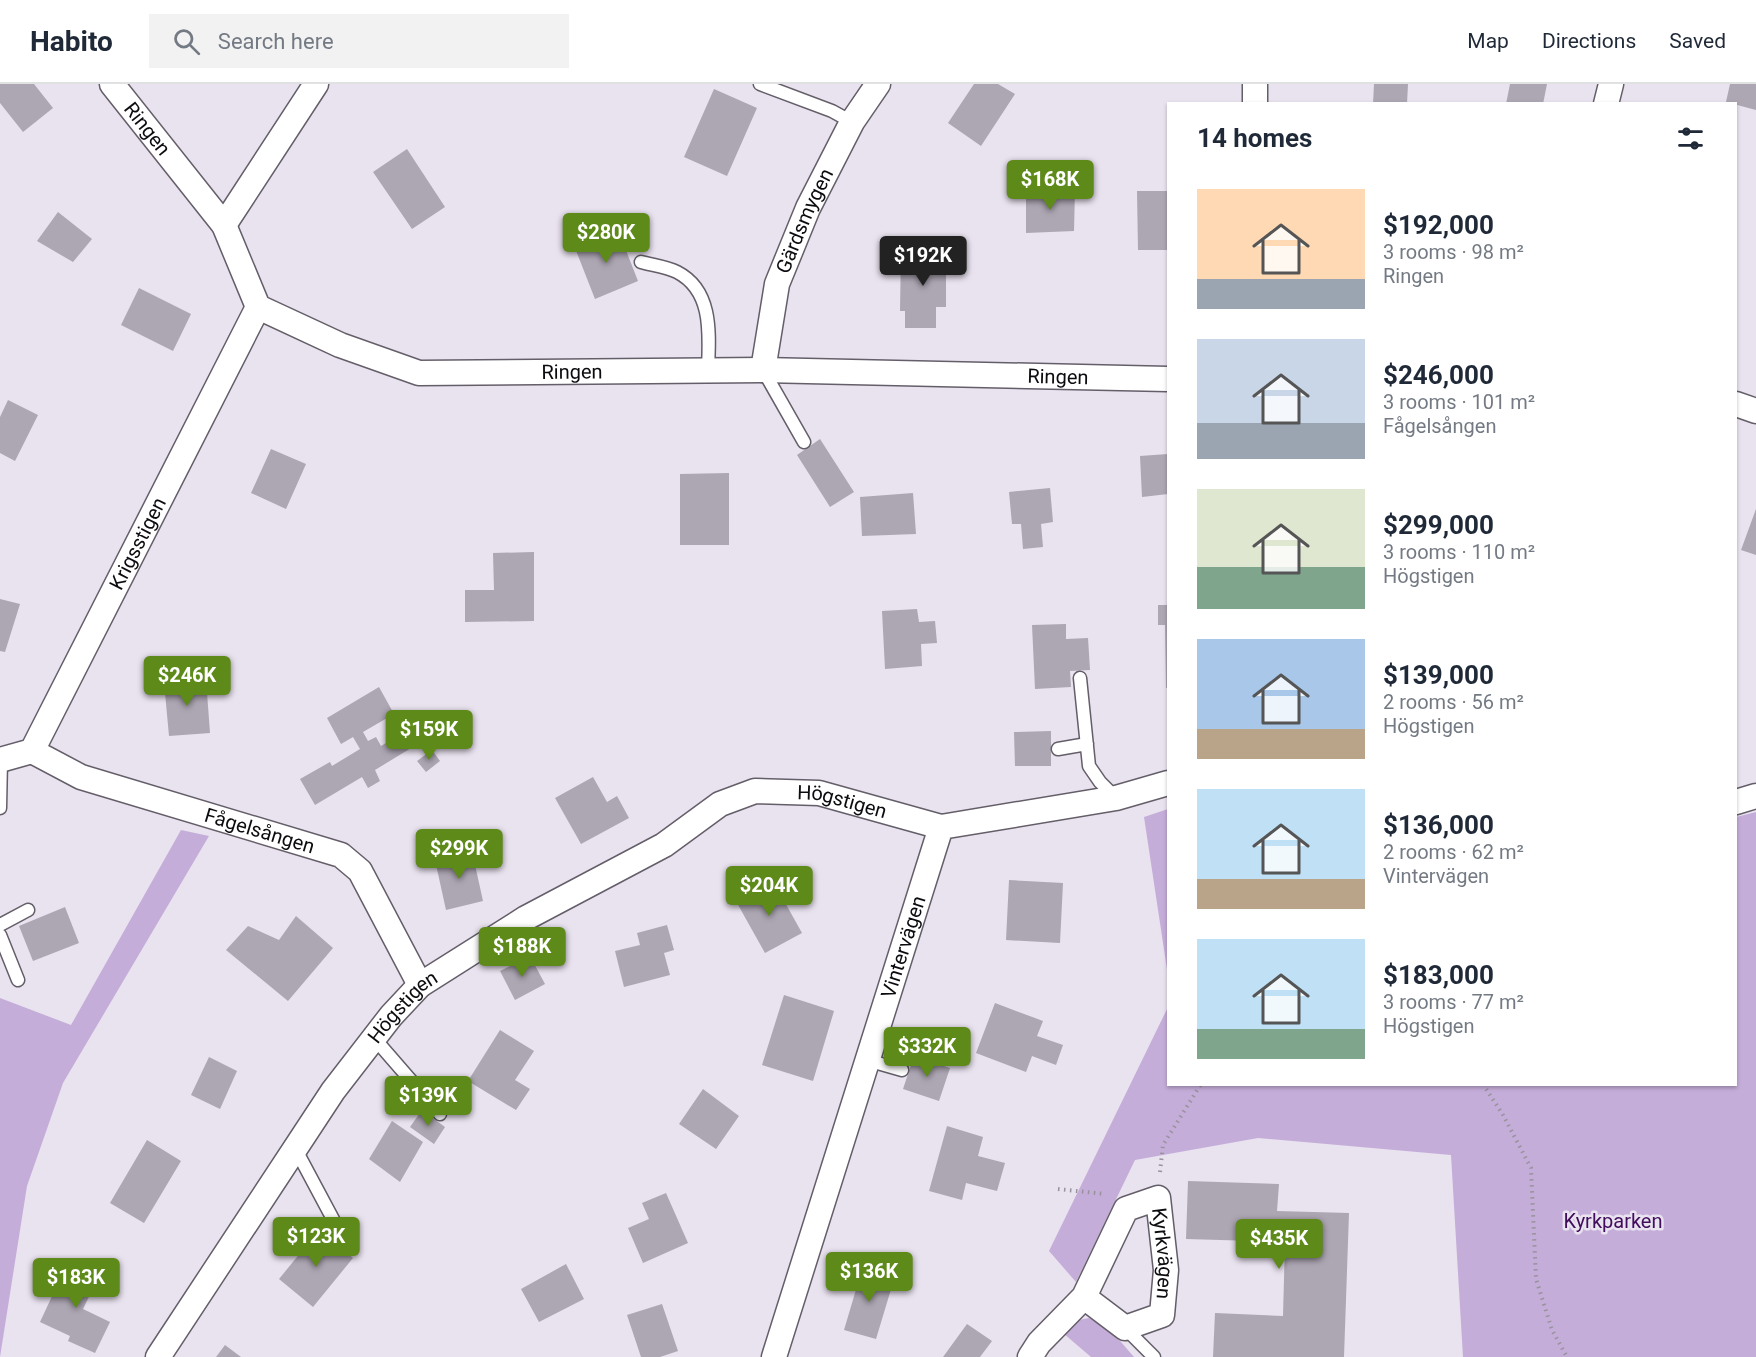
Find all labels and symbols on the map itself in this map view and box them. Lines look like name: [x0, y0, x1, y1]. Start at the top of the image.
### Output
street label: Ringen: [119, 97, 176, 160]
pin: $168K: [1008, 160, 1092, 211]
street label: Gärdsmygen: [771, 164, 838, 277]
pin: $280K: [564, 213, 648, 264]
pin: $192K: [881, 236, 965, 287]
street label: Ringen: [541, 359, 603, 384]
street label: Ringen: [1027, 364, 1089, 389]
street label: Krigsstigen: [104, 493, 171, 594]
pin: $246K: [145, 656, 229, 707]
pin: $159K: [387, 710, 471, 761]
street label: Högstigen: [797, 780, 889, 823]
street label: Fågelsången: [202, 803, 317, 858]
pin: $299K: [417, 829, 501, 880]
pin: $204K: [727, 866, 811, 917]
street label: Vintervägen: [876, 893, 931, 1001]
pin: $188K: [480, 927, 564, 978]
street label: Högstigen: [363, 965, 442, 1048]
pin: $332K: [885, 1027, 969, 1078]
pin: $139K: [386, 1076, 470, 1127]
street label: Kyrkvägen: [1147, 1206, 1178, 1300]
park label: Kyrkparken: [1563, 1209, 1663, 1233]
pin: $123K: [274, 1217, 358, 1268]
pin: $435K: [1237, 1219, 1321, 1270]
pin: $136K: [827, 1252, 911, 1303]
pin: $183K: [34, 1258, 118, 1309]

